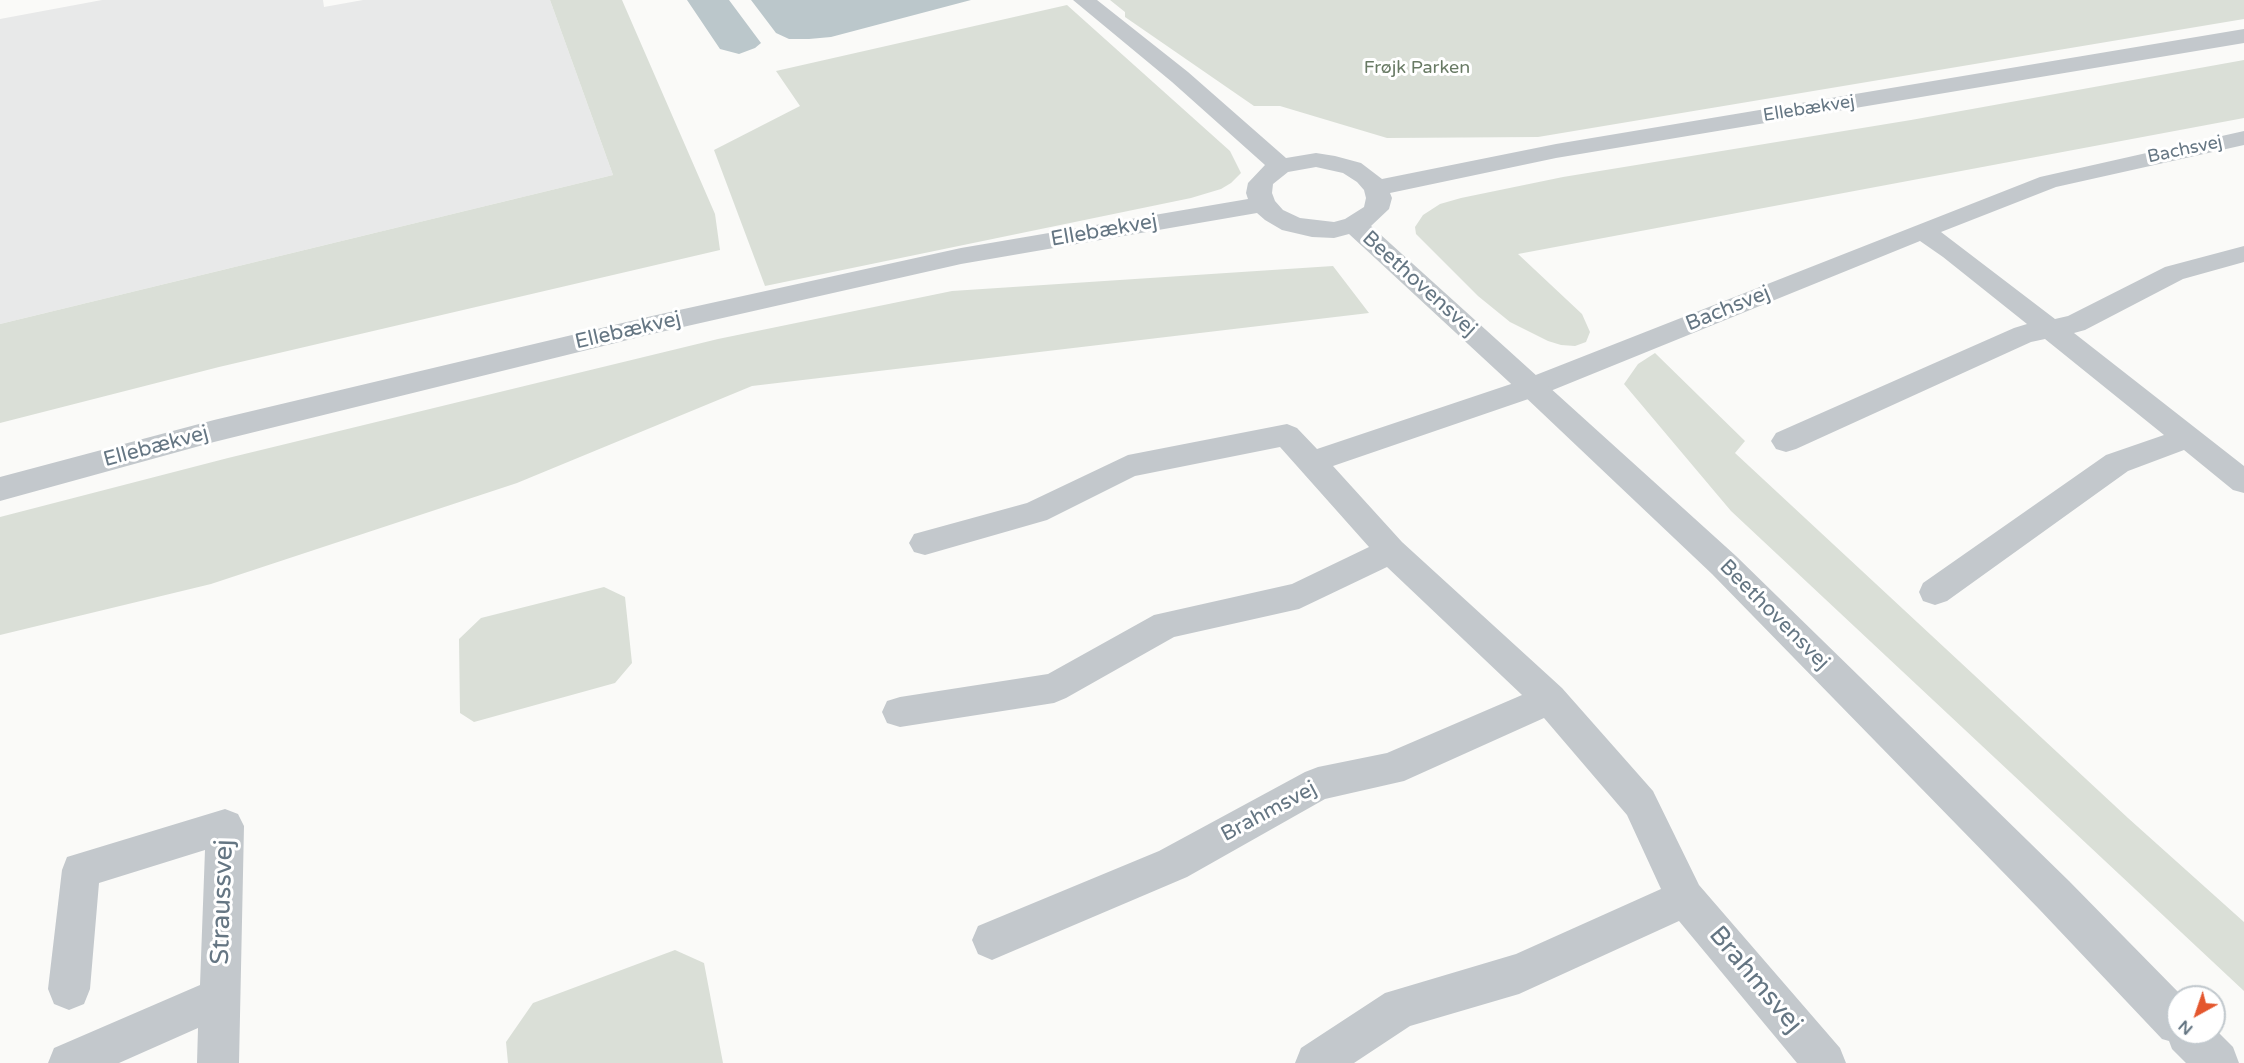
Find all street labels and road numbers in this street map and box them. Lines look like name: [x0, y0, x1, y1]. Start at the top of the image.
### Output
street label: Ellebækvej: [1762, 91, 1856, 127]
street label: Bachsvej: [2146, 132, 2224, 168]
street label: Ellebækvej: [1049, 209, 1159, 253]
street label: Beethovensvej: [1357, 226, 1481, 342]
street label: Bachsvej: [1682, 281, 1774, 337]
street label: Ellebækvej: [573, 307, 683, 355]
street label: Ellebækvej: [101, 421, 211, 473]
street label: Beethovensvej: [1714, 555, 1834, 675]
street label: Brahmsvej: [1217, 776, 1321, 848]
street label: Straussvej: [205, 839, 241, 965]
street label: Brahmsvej: [1701, 920, 1809, 1040]

